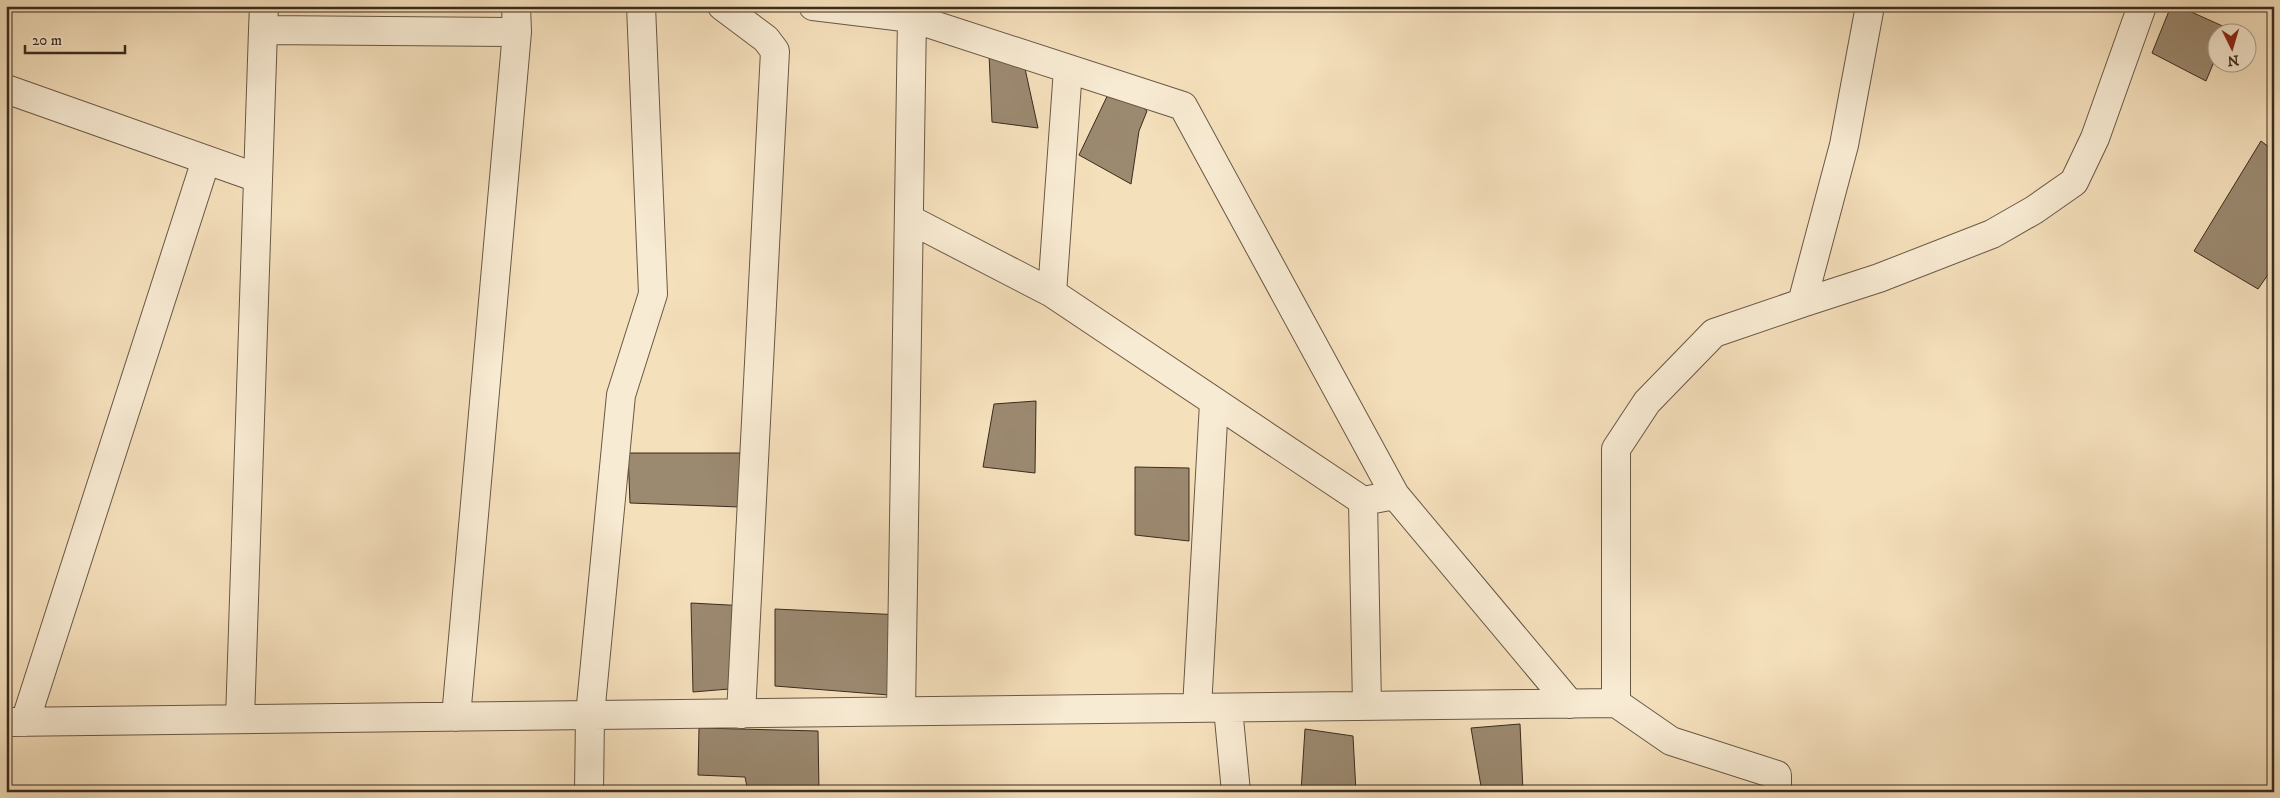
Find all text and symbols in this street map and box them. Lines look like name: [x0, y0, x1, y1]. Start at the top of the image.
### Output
scale bar: [25, 22, 125, 54]
north arrow: [2208, 22, 2258, 72]
text: 20 m: [32, 31, 62, 50]
text: N: [2226, 50, 2240, 69]

